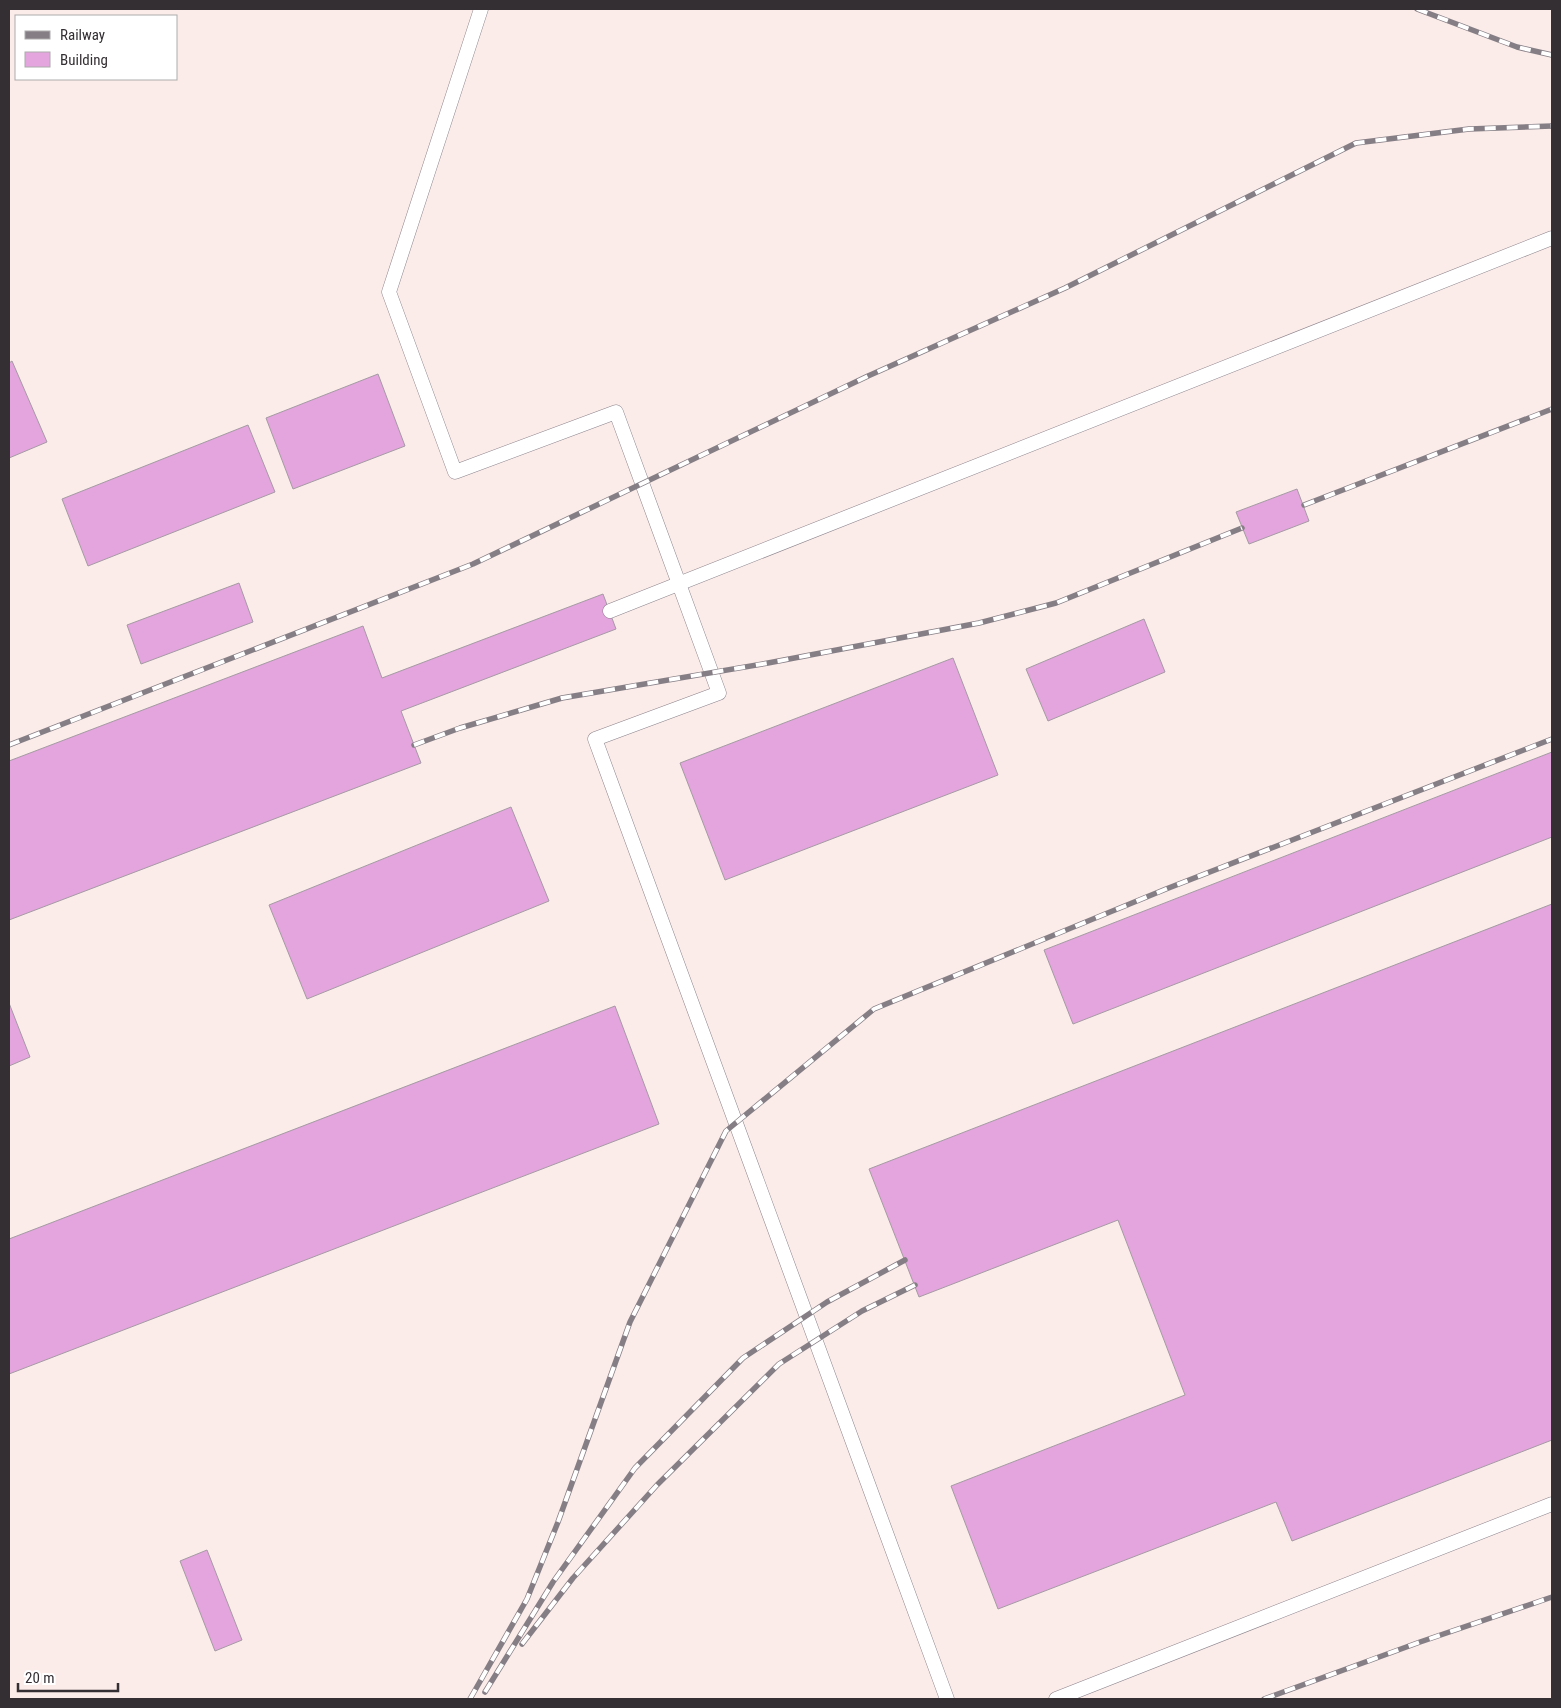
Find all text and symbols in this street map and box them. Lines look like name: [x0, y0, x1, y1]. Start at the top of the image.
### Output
legend: [15, 15, 178, 80]
text: Railway: [60, 26, 105, 44]
text: Building: [60, 51, 108, 69]
scale bar: [18, 1660, 118, 1692]
text: 20 m: [25, 1669, 55, 1687]

